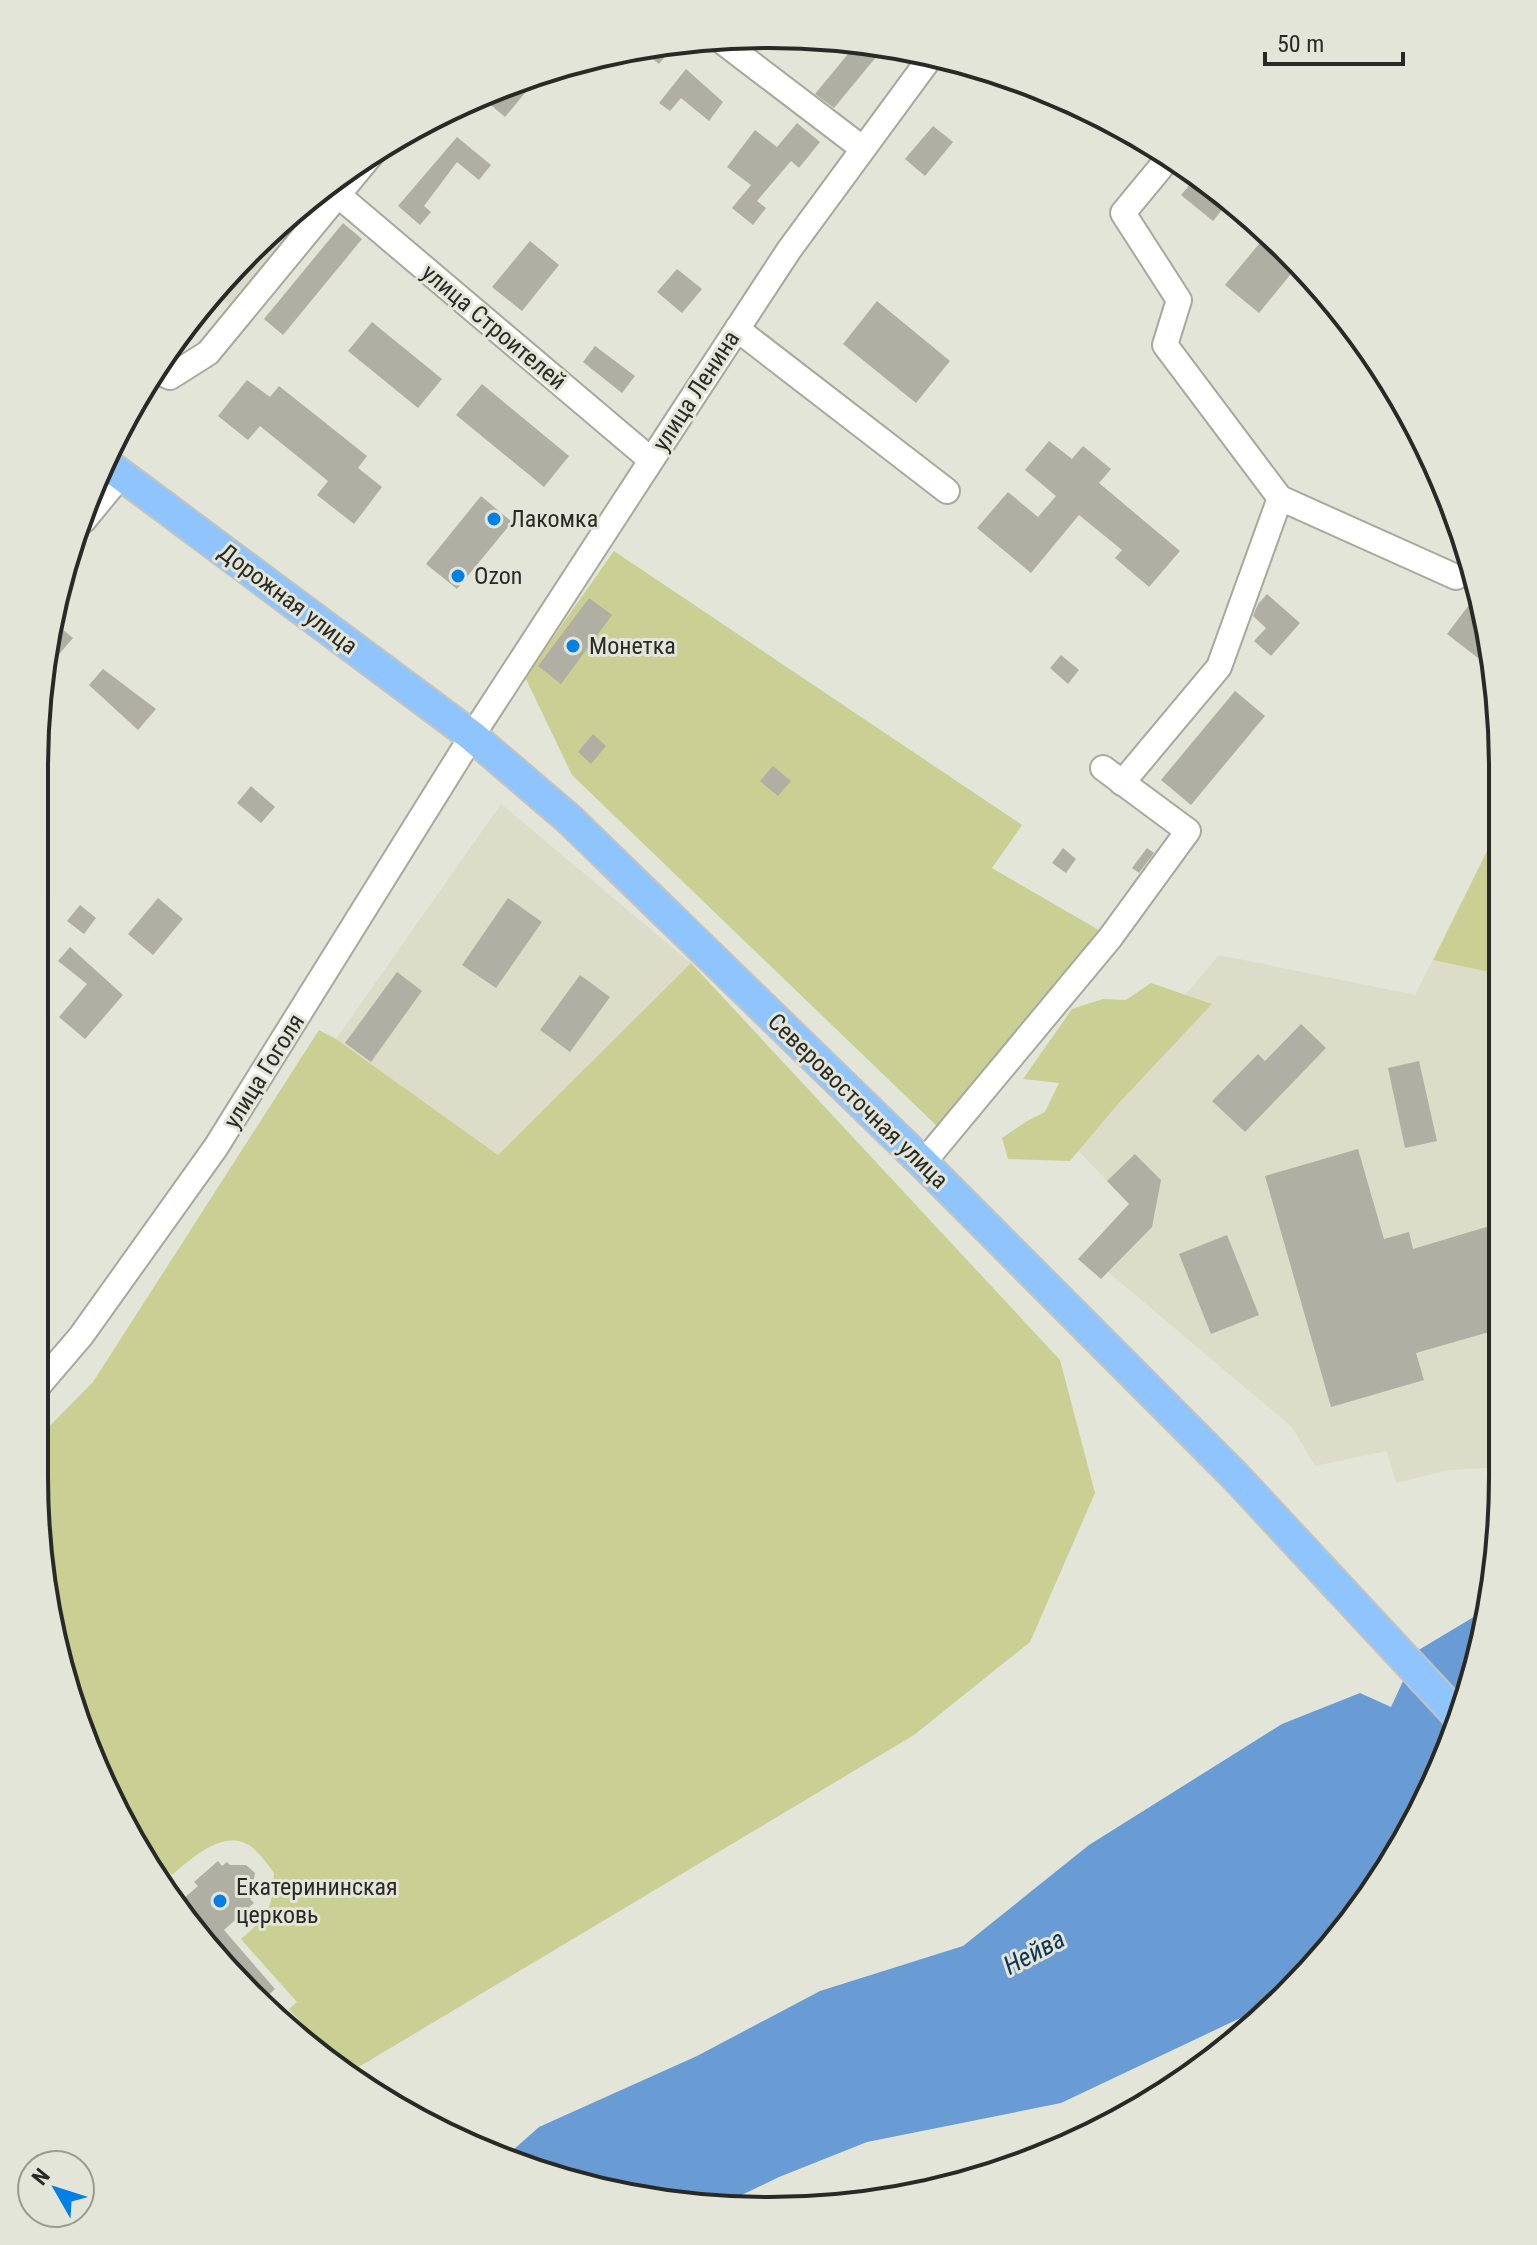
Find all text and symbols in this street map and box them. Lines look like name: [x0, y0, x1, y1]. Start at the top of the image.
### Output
scale bar: [1265, 16, 1403, 66]
text: 50 m: [1277, 30, 1324, 58]
street label: улица Строителей: [416, 259, 572, 395]
street label: улица Ленина: [647, 326, 745, 456]
place label: Лакомка: [510, 505, 598, 533]
marker: Лакомка: [485, 510, 503, 528]
street label: Дорожная улица: [213, 538, 363, 660]
place label: Ozon: [474, 562, 522, 590]
marker: Ozon: [449, 567, 467, 585]
place label: Монетка: [589, 632, 676, 660]
marker: Монетка: [564, 637, 582, 655]
street label: Северовосточная улица: [762, 1008, 954, 1194]
street label: улица Гоголя: [218, 1009, 310, 1133]
place label: Екатерининская церковь: [236, 1873, 398, 1929]
marker: Екатерининская церковь: [211, 1892, 229, 1910]
water label: Нейва: [998, 1923, 1070, 1981]
north arrow: [16, 2149, 96, 2229]
text: N: [27, 2164, 55, 2190]

